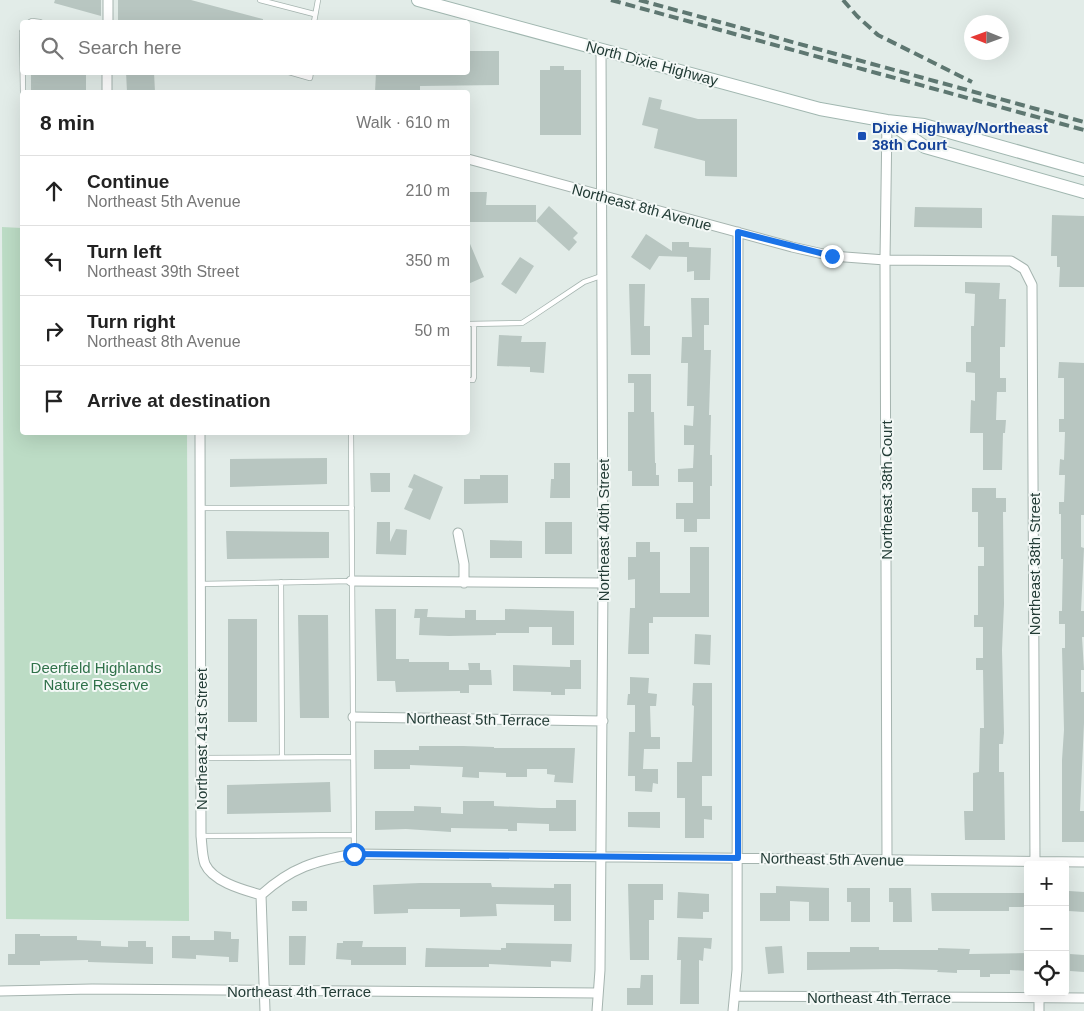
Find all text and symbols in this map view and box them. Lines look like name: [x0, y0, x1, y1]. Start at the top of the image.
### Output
north arrow: [964, 15, 1009, 60]
search box: [20, 20, 470, 75]
icon: search: [38, 34, 66, 62]
text: Search here: [78, 37, 182, 58]
street label: North Dixie Highway: [584, 37, 720, 89]
text: 8 min: [40, 111, 95, 134]
text: Walk · 610 m: [356, 114, 450, 131]
place label: Dixie Highway/Northeast 38th Court: [872, 119, 1048, 153]
marker: Dixie Highway/Northeast 38th Court: [856, 130, 868, 142]
text: Continue: [87, 171, 169, 192]
icon: ahead: [40, 177, 68, 205]
street label: Northeast 8th Avenue: [570, 180, 714, 234]
text: 210 m: [406, 182, 450, 199]
text: Northeast 5th Avenue: [87, 193, 241, 210]
text: Turn left: [87, 241, 162, 262]
route end: [821, 245, 844, 268]
icon: left: [40, 247, 68, 275]
text: 350 m: [406, 252, 450, 269]
text: Northeast 39th Street: [87, 263, 239, 280]
text: Turn right: [87, 311, 175, 332]
icon: right: [40, 317, 68, 345]
text: 50 m: [414, 322, 450, 339]
text: Northeast 8th Avenue: [87, 333, 241, 350]
icon: arrive: [40, 387, 68, 415]
text: Arrive at destination: [87, 390, 271, 411]
street label: Northeast 38th Court: [878, 420, 895, 560]
street label: Northeast 40th Street: [595, 458, 612, 601]
street label: Northeast 38th Street: [1026, 492, 1043, 635]
park label: Deerfield Highlands Nature Reserve: [31, 659, 161, 693]
street label: Northeast 41st Street: [193, 667, 210, 810]
street label: Northeast 5th Terrace: [406, 709, 550, 729]
route start: [343, 843, 366, 866]
street label: Northeast 5th Avenue: [760, 849, 904, 869]
map controls: [1024, 861, 1069, 996]
button: +: [1024, 861, 1069, 906]
button: −: [1024, 906, 1069, 951]
button: locate: [1024, 951, 1069, 996]
street label: Northeast 4th Terrace: [227, 983, 371, 1000]
street label: Northeast 4th Terrace: [807, 989, 951, 1006]

